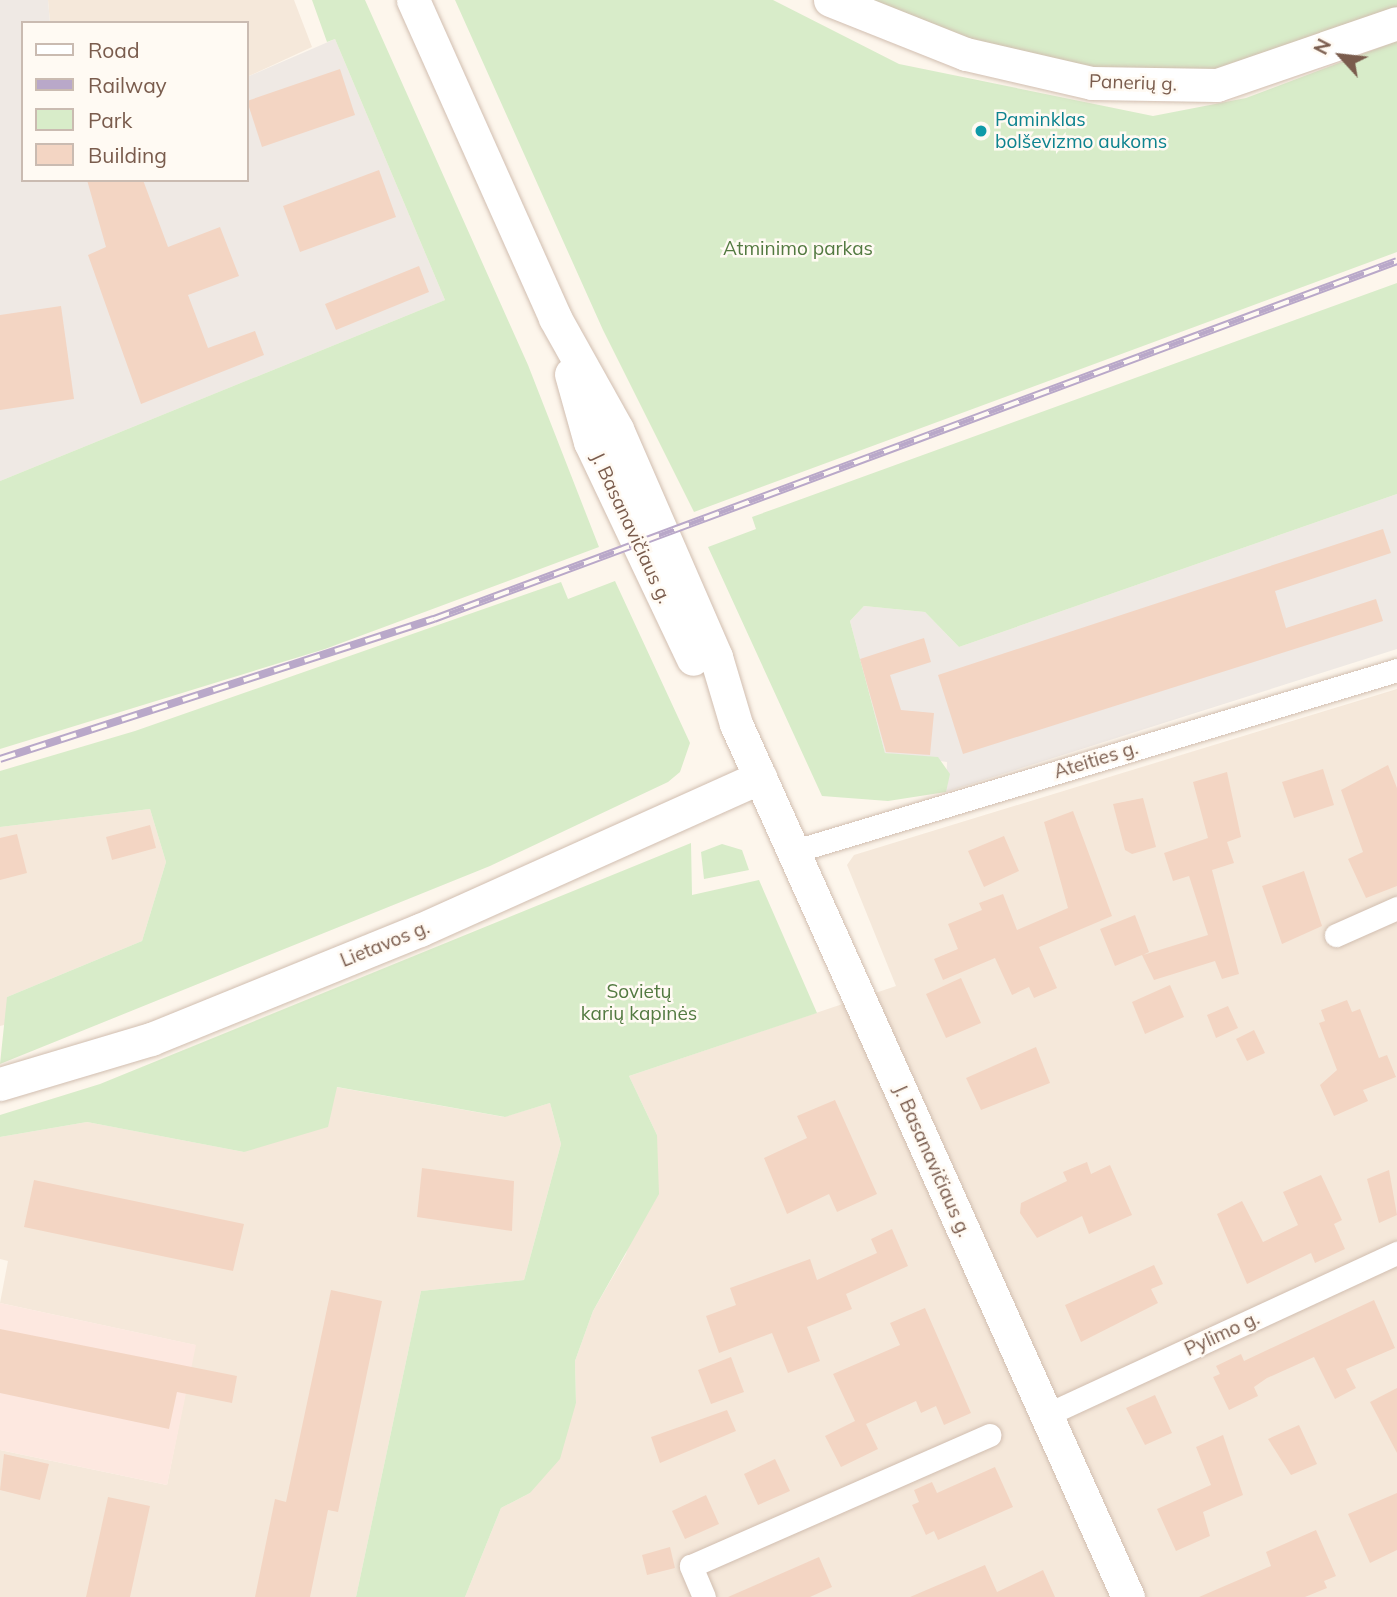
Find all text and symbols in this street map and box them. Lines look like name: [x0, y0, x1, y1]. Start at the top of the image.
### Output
legend: [21, 21, 248, 182]
north arrow: [1306, 21, 1376, 91]
text: N: [1308, 35, 1336, 58]
text: Road: [88, 37, 139, 63]
street label: Panerių g.: [1089, 70, 1177, 96]
text: Railway: [88, 72, 167, 98]
text: Park: [88, 107, 132, 133]
place label: Paminklas bolševizmo aukoms: [995, 109, 1167, 153]
marker: Paminklas bolševizmo aukoms: [973, 123, 989, 139]
text: Building: [88, 142, 167, 168]
park label: Atminimo parkas: [723, 238, 873, 260]
street label: J. Basanavičiaus g.: [586, 449, 676, 607]
street label: Ateities g.: [1051, 736, 1141, 784]
street label: Lietavos g.: [337, 916, 433, 972]
park label: Sovietų karių kapinės: [581, 981, 697, 1025]
street label: J. Basanavičiaus g.: [888, 1081, 976, 1241]
street label: Pylimo g.: [1181, 1307, 1263, 1361]

